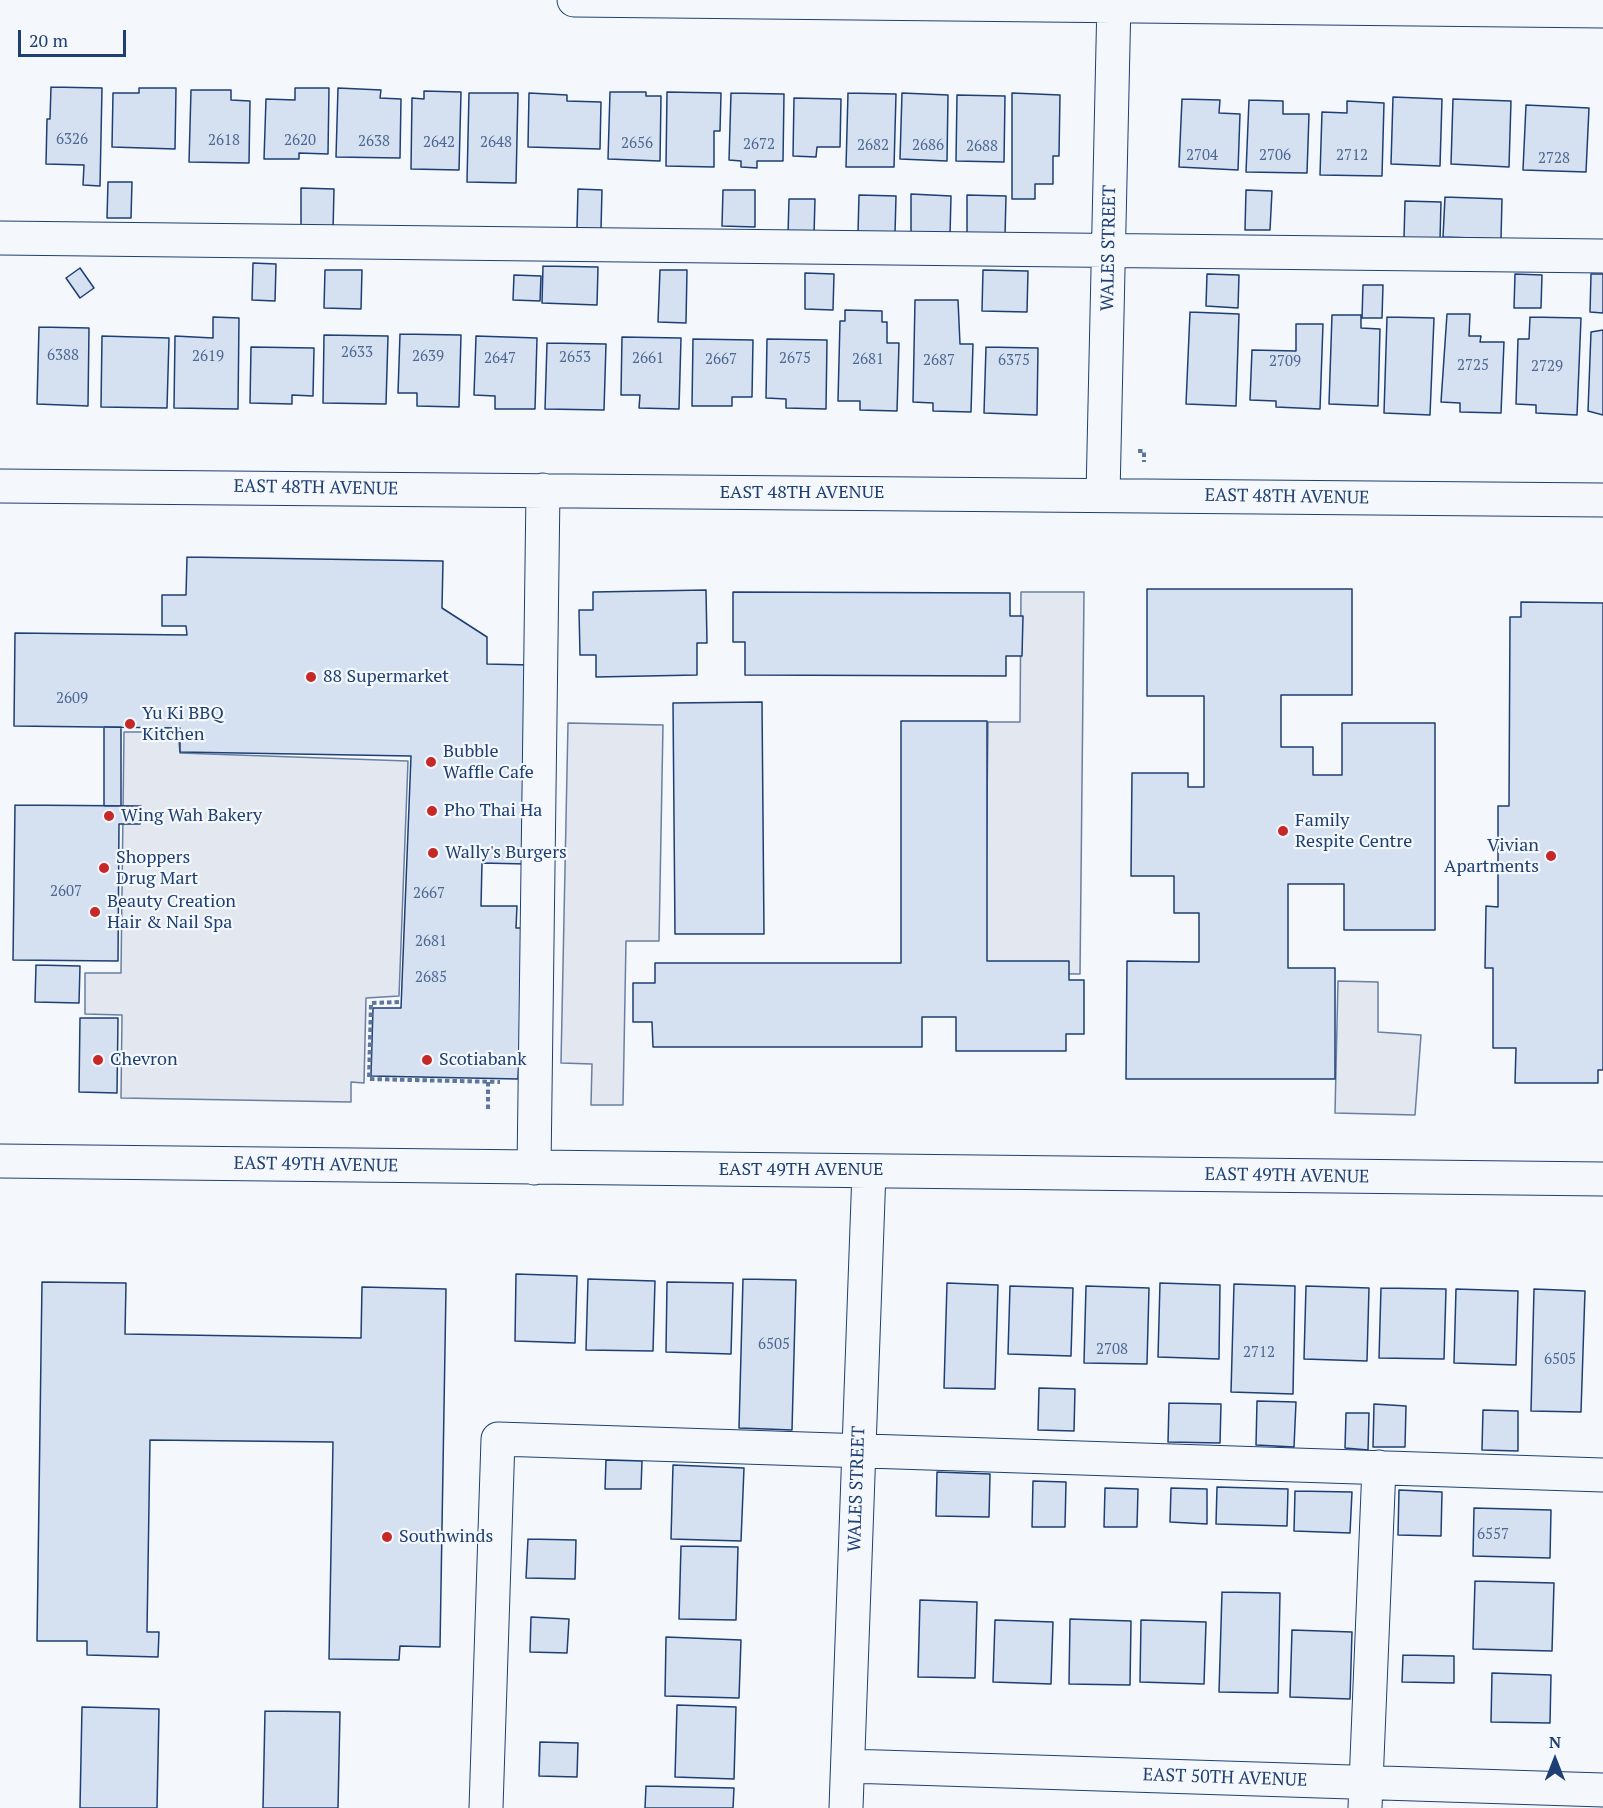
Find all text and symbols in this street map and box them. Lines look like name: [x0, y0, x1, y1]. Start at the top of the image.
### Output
scale bar: [21, 18, 129, 56]
text: 20 m: [29, 28, 68, 52]
house number: 6326: [56, 131, 88, 149]
house number: 2618: [208, 132, 240, 150]
house number: 2620: [284, 132, 316, 150]
house number: 2638: [358, 133, 390, 151]
house number: 2642: [423, 134, 455, 152]
house number: 2648: [480, 134, 512, 152]
house number: 2656: [621, 135, 653, 153]
house number: 2672: [743, 136, 775, 154]
house number: 2682: [857, 137, 889, 155]
house number: 2686: [912, 137, 944, 155]
house number: 2688: [966, 138, 998, 156]
house number: 2704: [1186, 147, 1218, 165]
house number: 2706: [1259, 147, 1291, 165]
house number: 2712: [1336, 147, 1368, 165]
house number: 2728: [1538, 150, 1570, 168]
street label: WALES STREET: [1097, 185, 1121, 311]
house number: 2633: [341, 344, 373, 362]
house number: 6388: [47, 347, 79, 365]
house number: 2619: [192, 348, 224, 366]
house number: 2639: [412, 348, 444, 366]
house number: 2653: [559, 349, 591, 367]
house number: 2647: [484, 350, 516, 368]
house number: 2661: [632, 350, 664, 368]
house number: 2675: [779, 350, 811, 368]
house number: 2667: [705, 351, 737, 369]
house number: 2681: [852, 351, 884, 369]
house number: 2687: [923, 352, 955, 370]
house number: 6375: [998, 352, 1030, 370]
house number: 2709: [1269, 353, 1301, 371]
house number: 2725: [1457, 357, 1489, 375]
house number: 2729: [1531, 358, 1563, 376]
street label: EAST 48TH AVENUE: [233, 476, 399, 500]
street label: EAST 48TH AVENUE: [720, 482, 884, 504]
street label: EAST 48TH AVENUE: [1204, 485, 1370, 509]
place label: 88 Supermarket: [323, 666, 449, 688]
marker: 88 Supermarket: [304, 670, 318, 684]
house number: 2609: [56, 690, 88, 708]
place label: Yu Ki BBQ Kitchen: [142, 703, 224, 746]
marker: Yu Ki BBQ Kitchen: [123, 717, 137, 731]
place label: Bubble Waffle Cafe: [443, 741, 534, 783]
marker: Bubble Waffle Cafe: [424, 755, 438, 769]
place label: Pho Thai Ha: [444, 800, 542, 822]
marker: Pho Thai Ha: [425, 804, 439, 818]
place label: Wing Wah Bakery: [121, 805, 262, 827]
marker: Wing Wah Bakery: [102, 809, 116, 823]
place label: Family Respite Centre: [1295, 810, 1412, 852]
marker: Family Respite Centre: [1276, 824, 1290, 838]
place label: Vivian Apartments: [1444, 835, 1539, 878]
place label: Wally's Burgers: [445, 842, 567, 864]
marker: Wally's Burgers: [426, 846, 440, 860]
place label: Shoppers Drug Mart: [116, 847, 198, 890]
marker: Vivian Apartments: [1544, 849, 1558, 863]
marker: Shoppers Drug Mart: [97, 861, 111, 875]
house number: 2607: [50, 883, 82, 901]
house number: 2667: [413, 885, 445, 903]
place label: Beauty Creation Hair & Nail Spa: [107, 891, 236, 934]
marker: Beauty Creation Hair & Nail Spa: [88, 905, 102, 919]
house number: 2681: [415, 933, 447, 951]
house number: 2685: [415, 969, 447, 987]
place label: Chevron: [110, 1049, 178, 1071]
place label: Scotiabank: [439, 1049, 527, 1071]
marker: Chevron: [91, 1053, 105, 1067]
marker: Scotiabank: [420, 1053, 434, 1067]
street label: EAST 49TH AVENUE: [233, 1153, 399, 1177]
street label: EAST 49TH AVENUE: [719, 1159, 883, 1181]
street label: EAST 49TH AVENUE: [1204, 1164, 1370, 1188]
house number: 6505: [758, 1336, 790, 1354]
house number: 2708: [1096, 1341, 1128, 1359]
house number: 2712: [1243, 1344, 1275, 1362]
house number: 6505: [1544, 1351, 1576, 1369]
street label: WALES STREET: [844, 1426, 870, 1552]
place label: Southwinds: [399, 1526, 493, 1548]
house number: 6557: [1477, 1526, 1509, 1544]
marker: Southwinds: [380, 1530, 394, 1544]
north arrow: [1525, 1730, 1585, 1790]
text: N: [1549, 1731, 1561, 1753]
street label: EAST 50TH AVENUE: [1142, 1764, 1308, 1792]

